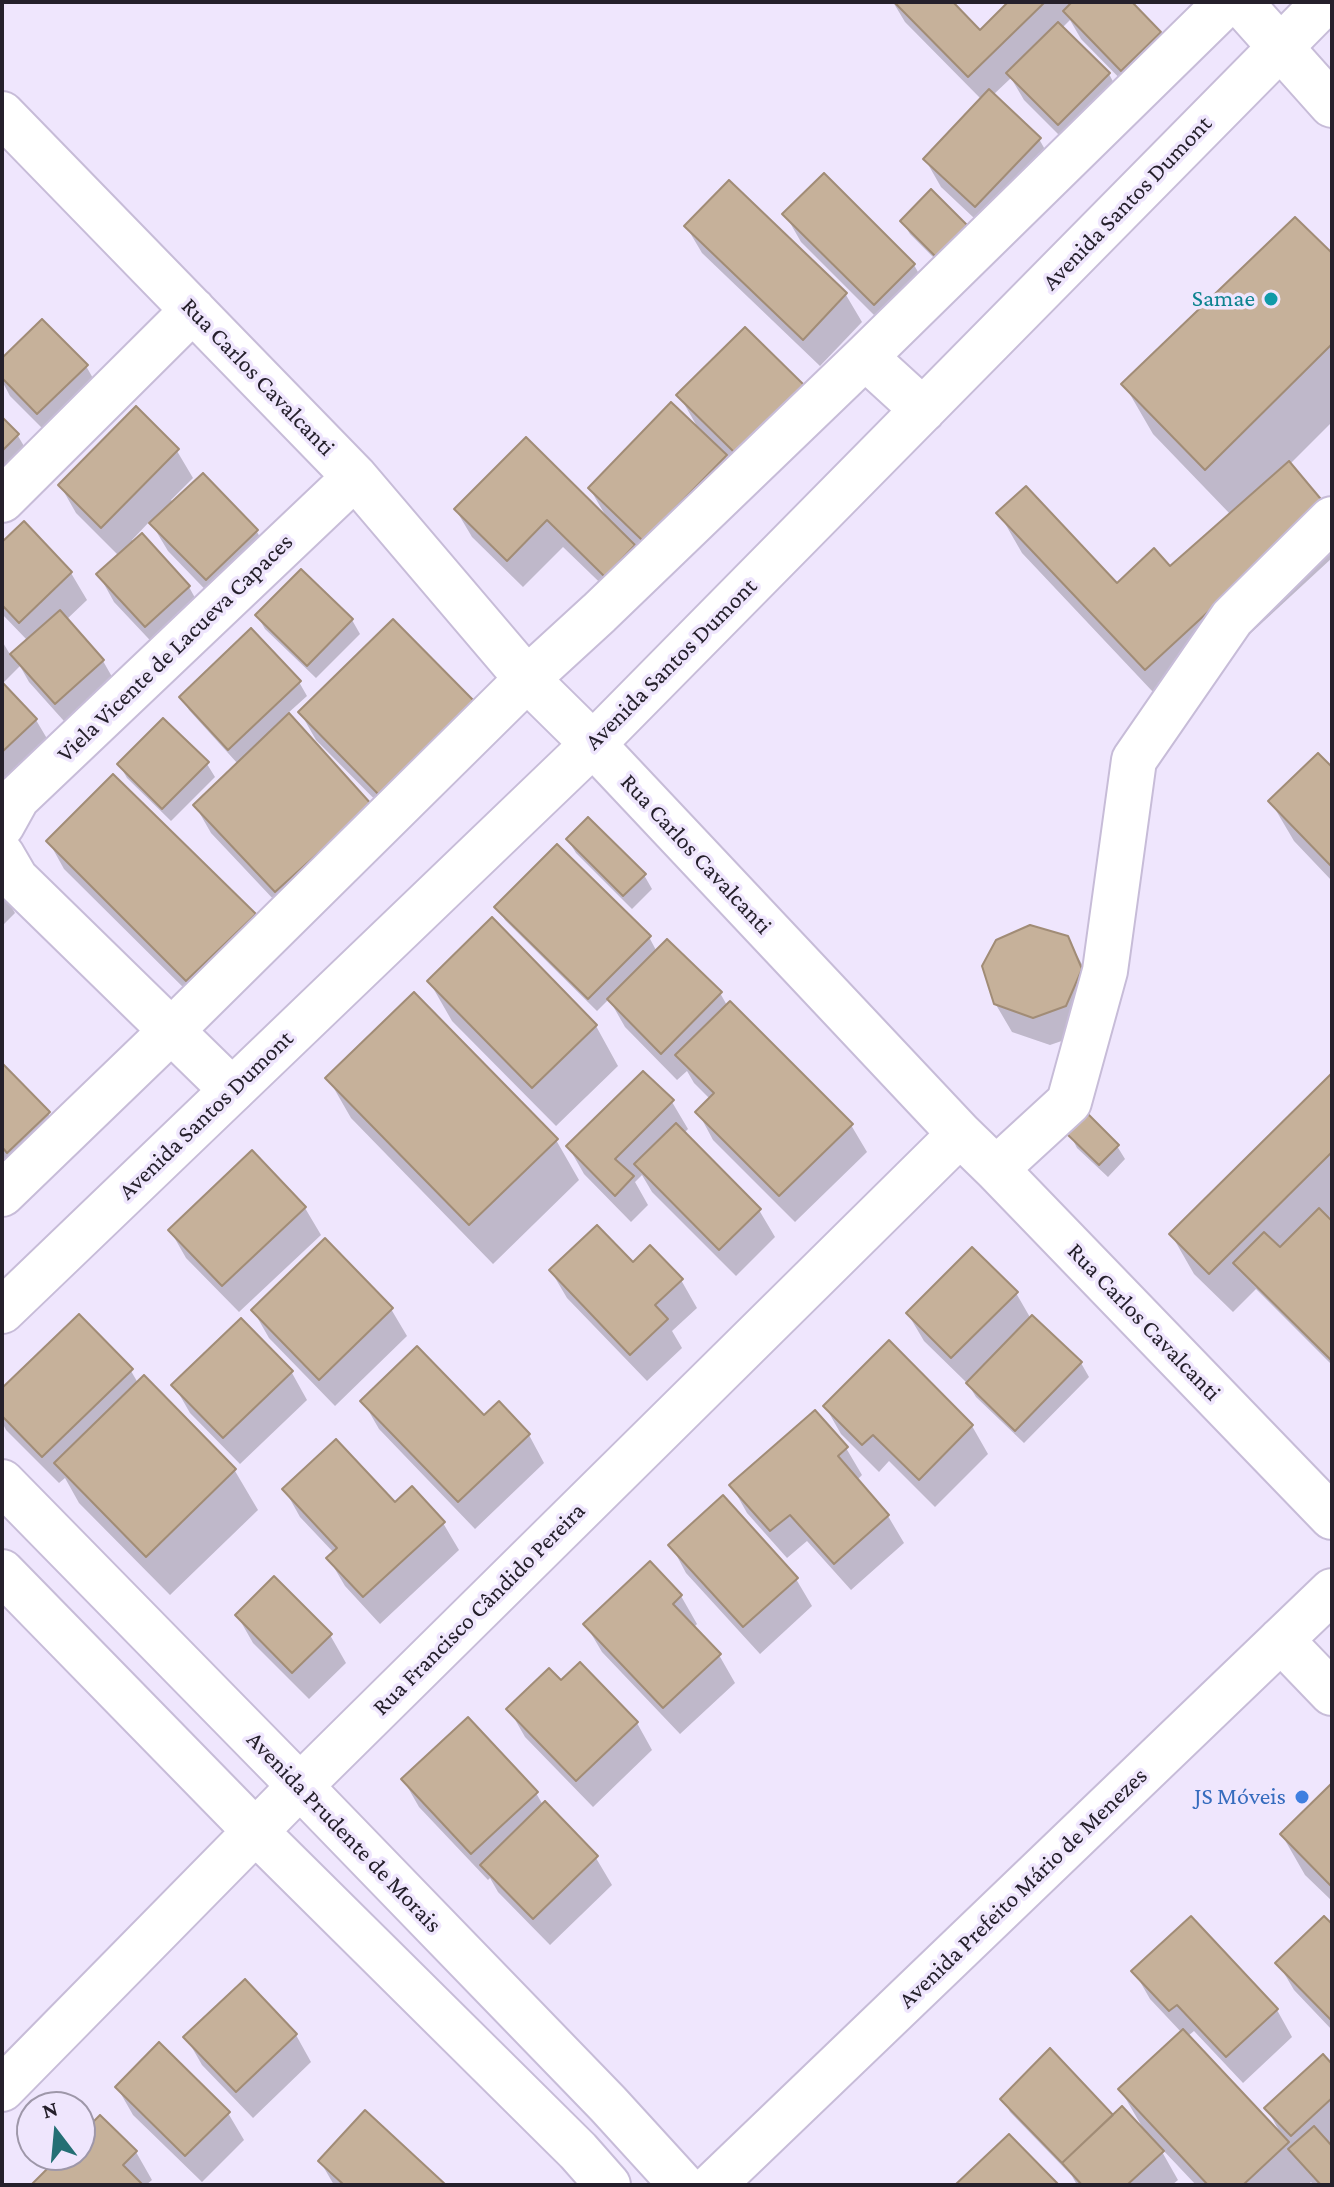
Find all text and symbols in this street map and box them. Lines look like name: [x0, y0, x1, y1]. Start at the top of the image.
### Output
street label: Avenida Santos Dumont: [1036, 110, 1218, 296]
place label: Samae: [1192, 285, 1255, 313]
marker: Samae: [1262, 290, 1280, 308]
street label: Rua Carlos Cavalcanti: [175, 292, 341, 462]
street label: Viela Vicente de Lacueva Capaces: [51, 528, 299, 768]
street label: Avenida Santos Dumont: [579, 572, 763, 756]
street label: Rua Carlos Cavalcanti: [614, 768, 778, 940]
street label: Avenida Santos Dumont: [113, 1024, 299, 1206]
street label: Rua Carlos Cavalcanti: [1061, 1237, 1227, 1407]
street label: Rua Francisco Cândido Pereira: [367, 1497, 591, 1721]
street label: Avenida Prudente de Morais: [240, 1725, 448, 1939]
street label: Avenida Prefeito Mário de Menezes: [893, 1761, 1153, 2015]
place label: JS Móveis: [1194, 1783, 1286, 1811]
marker: JS Móveis: [1293, 1788, 1311, 1806]
north arrow: [16, 2091, 96, 2171]
text: N: [39, 2095, 60, 2123]

